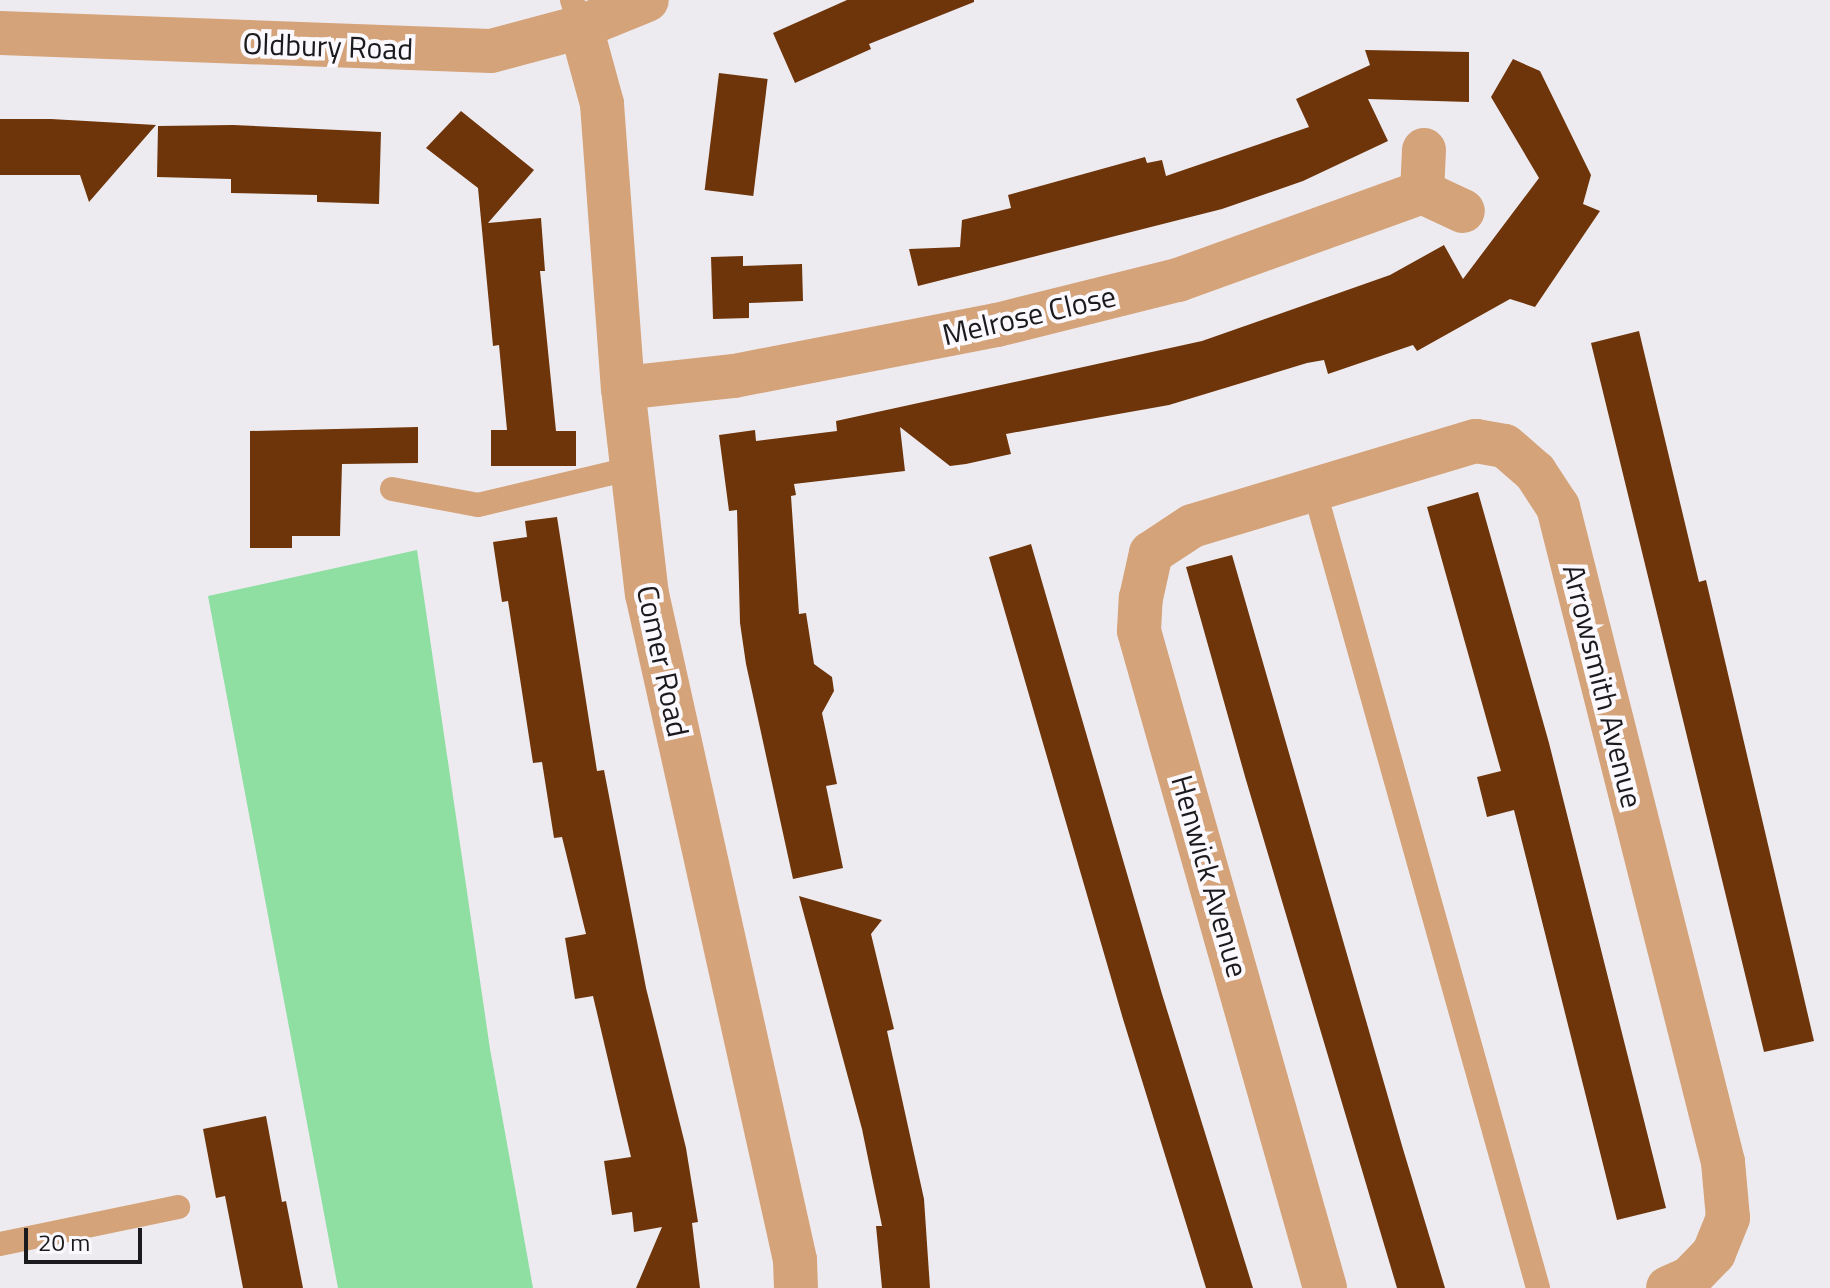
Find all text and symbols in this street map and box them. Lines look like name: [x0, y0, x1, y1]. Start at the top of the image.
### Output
street label: Oldbury Road: [242, 25, 414, 67]
street label: Melrose Close: [939, 278, 1119, 352]
street label: Arrowsmith Avenue: [1555, 561, 1651, 811]
street label: Comer Road: [629, 582, 697, 740]
street label: Henwick Avenue: [1164, 771, 1256, 981]
scale bar: [28, 1212, 146, 1262]
text: 20 m: [38, 1224, 90, 1260]

